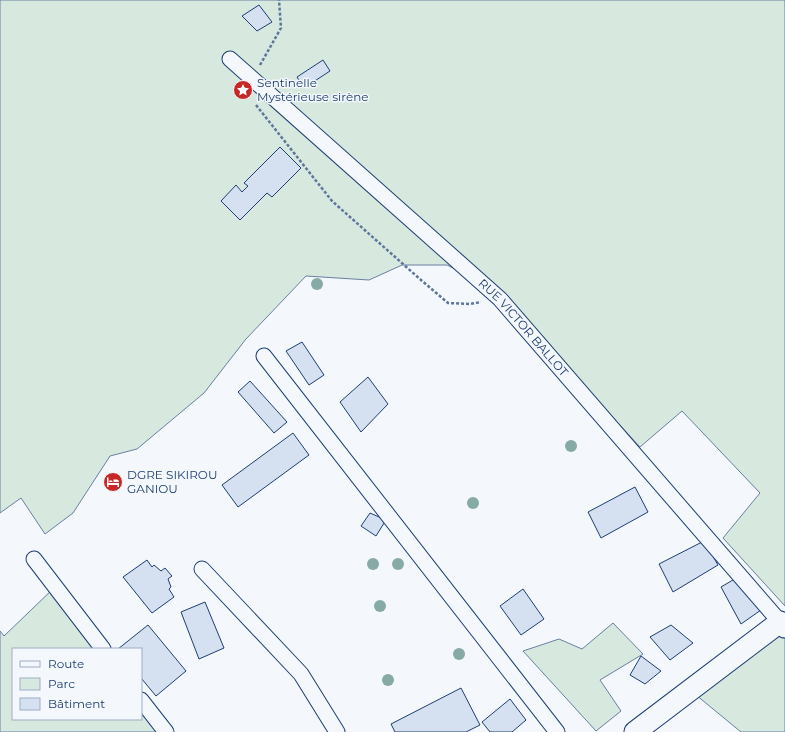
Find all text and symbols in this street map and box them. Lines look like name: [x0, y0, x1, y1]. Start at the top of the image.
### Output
place label: Sentinelle Mystérieuse sirène: [257, 75, 369, 104]
place icon: Sentinelle Mystérieuse sirène: [232, 79, 254, 101]
street label: RUE VICTOR BALLOT: [475, 275, 572, 379]
place label: DGRE SIKIROU GANIOU: [127, 467, 217, 496]
hotel icon: DGRE SIKIROU GANIOU: [102, 471, 124, 493]
legend: [12, 648, 142, 720]
text: Route: [48, 656, 84, 671]
text: Parc: [48, 676, 75, 691]
text: Bâtiment: [48, 696, 105, 711]

